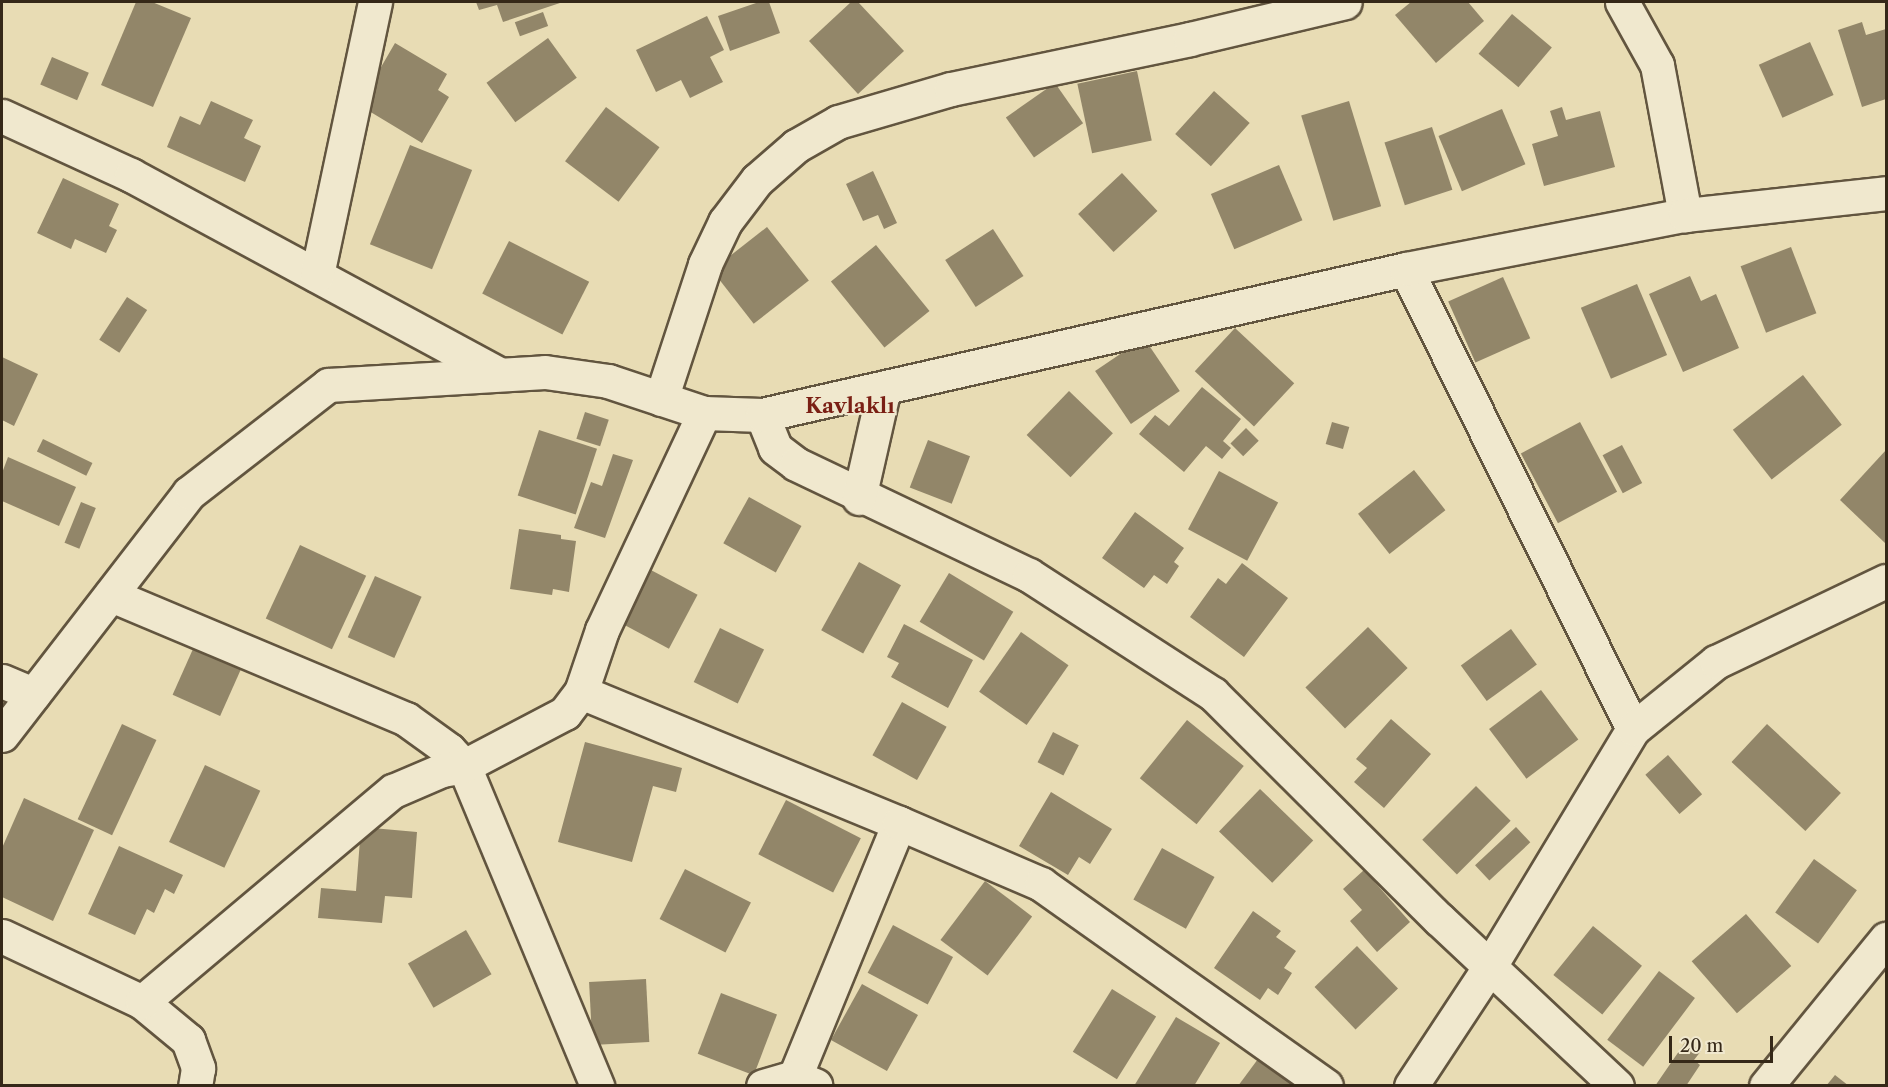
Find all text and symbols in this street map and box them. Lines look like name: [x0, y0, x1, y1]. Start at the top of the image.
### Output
district label: Kavlaklı: [805, 393, 895, 419]
scale bar: [1672, 1024, 1776, 1062]
text: 20 m: [1680, 1035, 1723, 1057]

